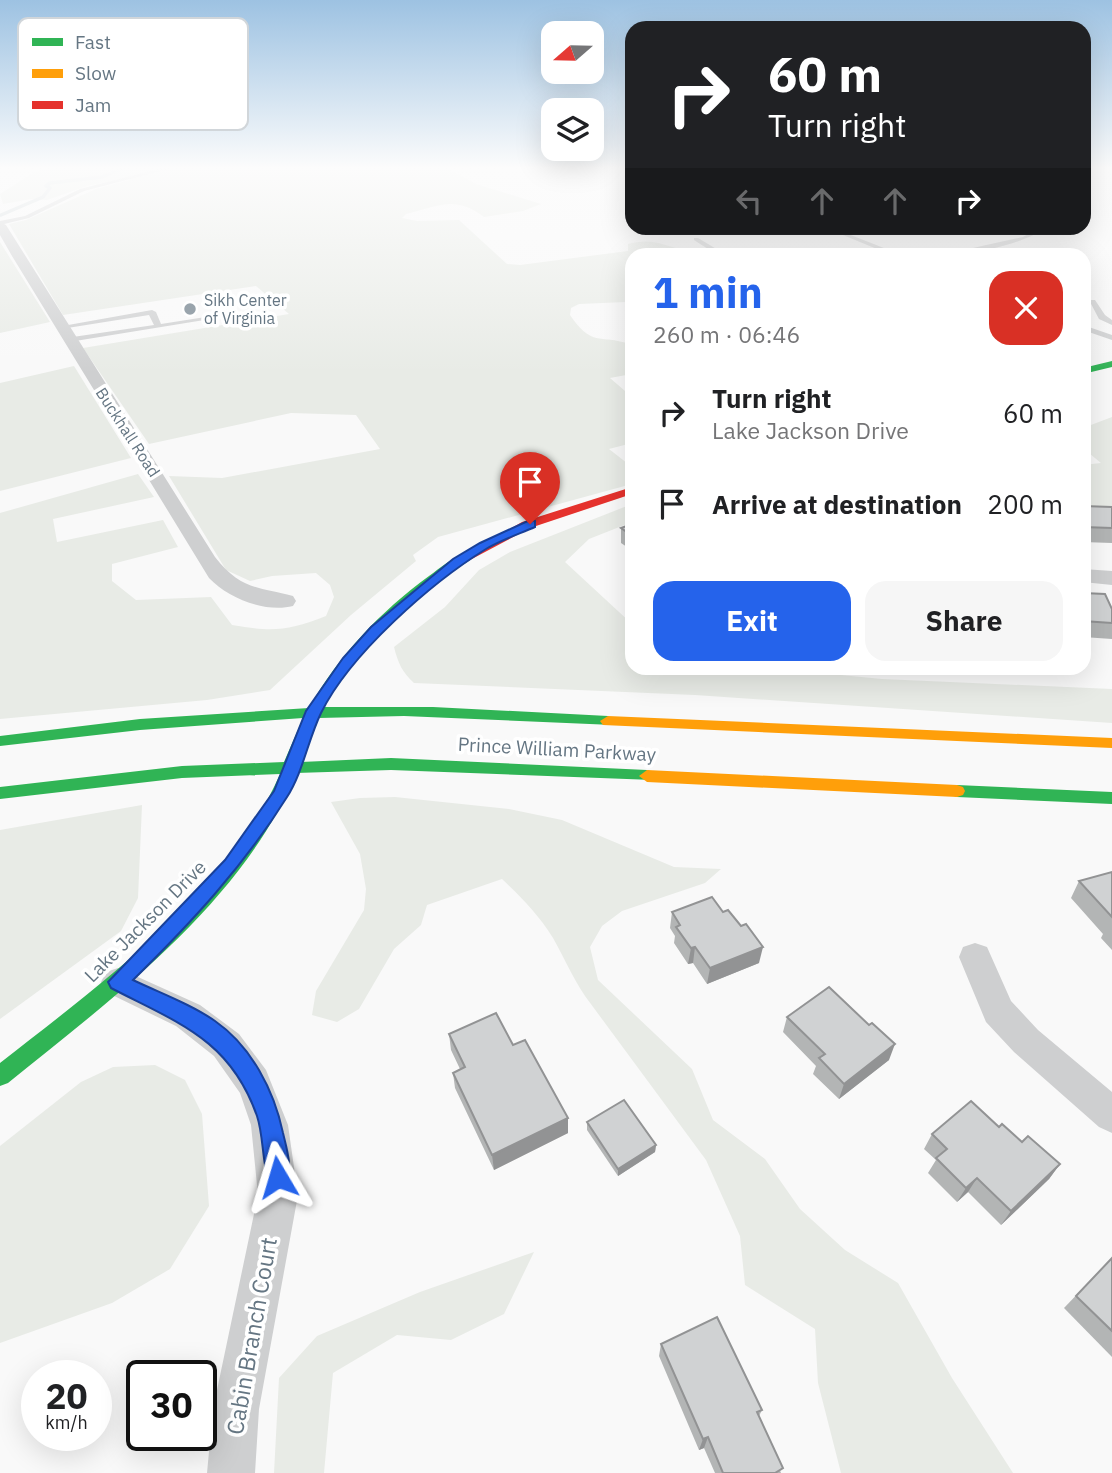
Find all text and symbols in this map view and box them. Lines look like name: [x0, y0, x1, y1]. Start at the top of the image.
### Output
legend: [18, 18, 248, 130]
north arrow: [541, 21, 604, 84]
map controls: [541, 21, 604, 161]
text: Fast: [75, 30, 111, 54]
text: 60 m: [768, 42, 882, 105]
icon: right: [653, 49, 744, 140]
text: Slow: [75, 61, 116, 85]
text: Jam: [75, 93, 111, 117]
button: layers: [541, 98, 604, 161]
text: Turn right: [768, 104, 906, 146]
icon: left: [730, 182, 768, 220]
icon: ahead: [803, 182, 841, 220]
icon: ahead: [876, 182, 914, 220]
icon: right: [949, 182, 987, 220]
text: 1 min: [653, 265, 763, 320]
button: close: [989, 271, 1063, 345]
place label: Sikh Center of Virginia: [204, 290, 287, 328]
marker: Sikh Center of Virginia: [182, 301, 198, 317]
text: 260 m · 06:46: [653, 319, 800, 349]
text: Turn right: [712, 381, 831, 415]
street label: Buckhall Road: [92, 383, 164, 481]
icon: right: [653, 394, 691, 432]
text: 60 m: [1003, 396, 1063, 430]
text: Lake Jackson Drive: [712, 415, 909, 445]
pin: [500, 452, 560, 524]
icon: arrive: [511, 463, 549, 501]
icon: arrive: [653, 485, 691, 523]
text: Arrive at destination: [712, 487, 962, 521]
text: 200 m: [987, 487, 1063, 521]
button: Exit: [653, 581, 851, 661]
button: Share: [865, 581, 1063, 661]
street label: Prince William Parkway: [457, 732, 657, 766]
street label: Lake Jackson Drive: [79, 855, 211, 987]
position arrow: [241, 1140, 315, 1214]
street label: Cabin Branch Court: [219, 1235, 283, 1437]
speed limit sign: 30: [126, 1360, 217, 1451]
text: 20: [45, 1373, 88, 1419]
text: km/h: [45, 1411, 88, 1434]

